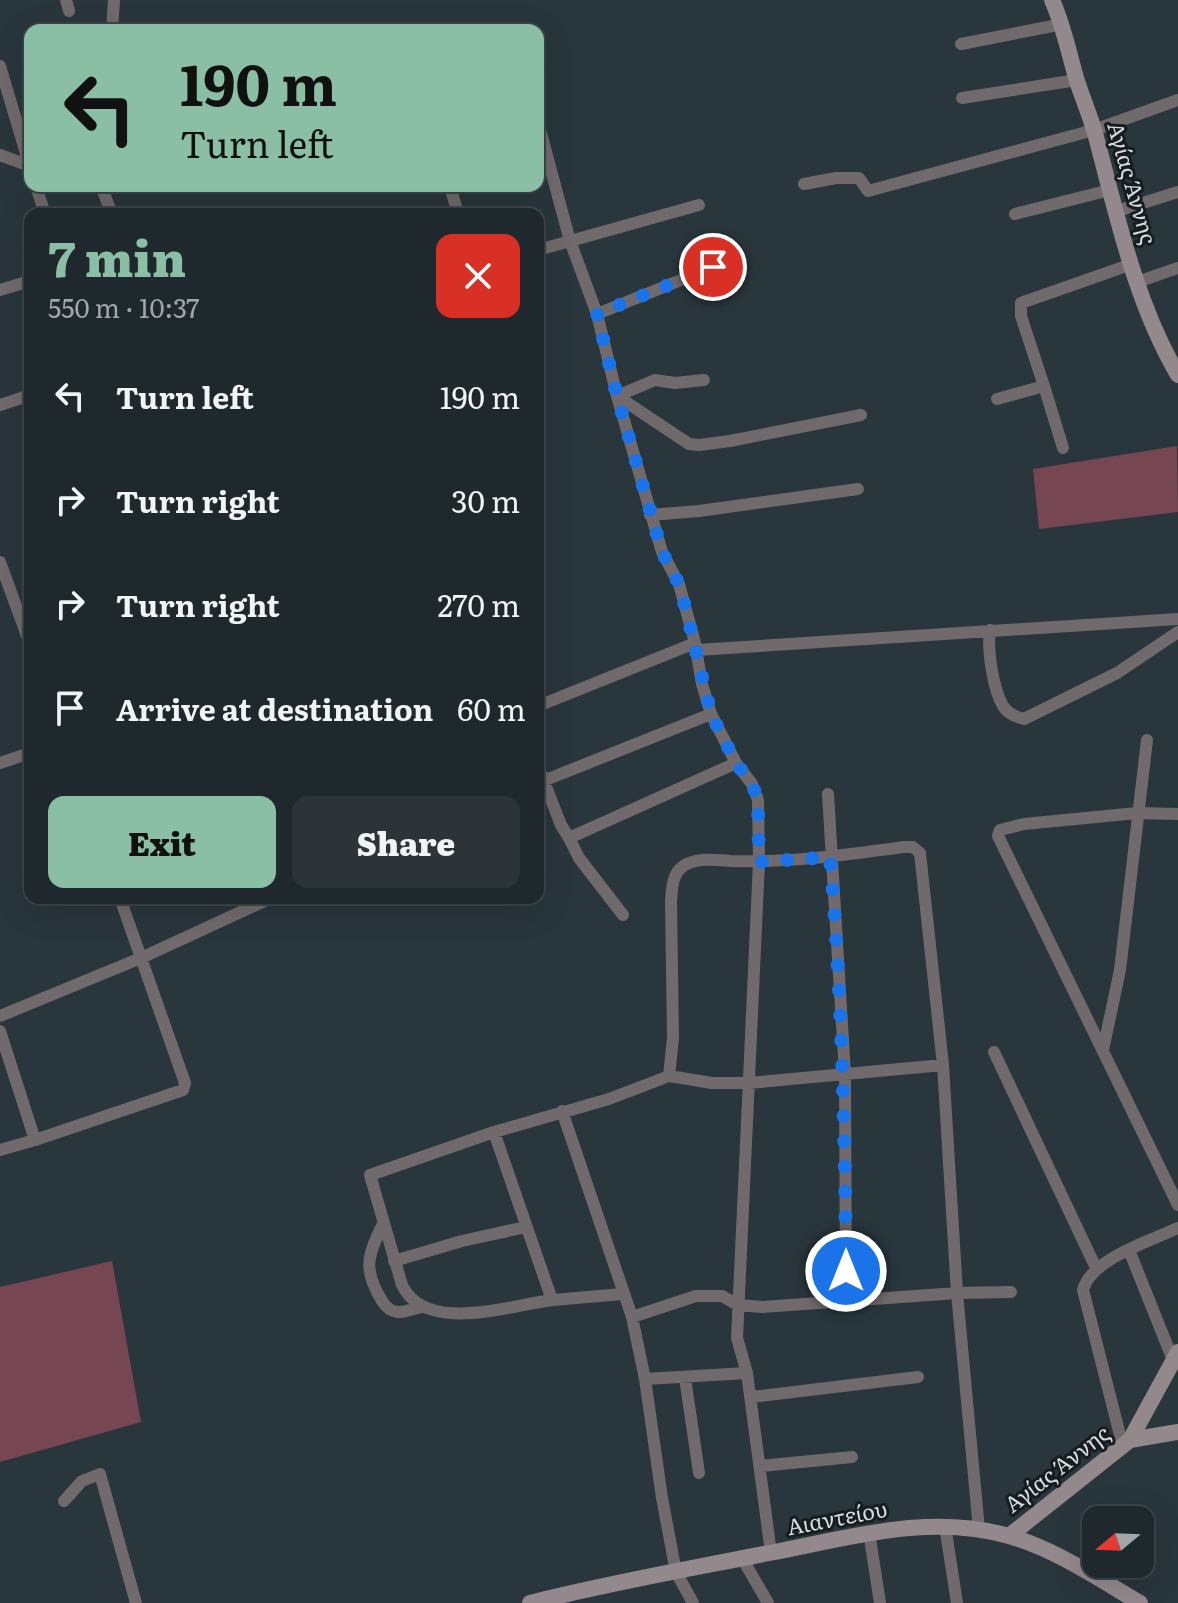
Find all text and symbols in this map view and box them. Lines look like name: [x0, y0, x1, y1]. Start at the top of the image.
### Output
text: 190 m: [180, 40, 337, 123]
icon: left: [48, 56, 152, 160]
text: Turn left: [180, 116, 334, 169]
street label: Αγίας Άννης: [1100, 117, 1167, 248]
text: 7 min: [48, 221, 186, 292]
pin: [679, 233, 747, 301]
button: close: [436, 234, 520, 318]
icon: arrive: [691, 245, 735, 289]
text: 550 m · 10:37: [48, 287, 199, 326]
icon: left: [48, 374, 92, 418]
text: Turn left: [116, 374, 254, 418]
text: 190 m: [440, 374, 520, 418]
icon: right: [48, 478, 92, 522]
text: Turn right: [116, 478, 280, 522]
text: 30 m: [451, 478, 520, 522]
icon: right: [48, 582, 92, 626]
text: Turn right: [116, 582, 280, 626]
text: 270 m: [437, 582, 520, 626]
icon: arrive: [48, 686, 92, 730]
text: Arrive at destination: [116, 686, 433, 730]
text: 60 m: [457, 686, 526, 730]
button: Exit: [48, 796, 276, 888]
button: Share: [292, 796, 520, 888]
position arrow: [804, 1229, 888, 1313]
street label: Αγίας Άννης: [996, 1416, 1116, 1520]
street label: Αιαντείου: [784, 1491, 890, 1542]
north arrow: [1082, 1506, 1154, 1578]
map controls: [1082, 1506, 1154, 1578]

